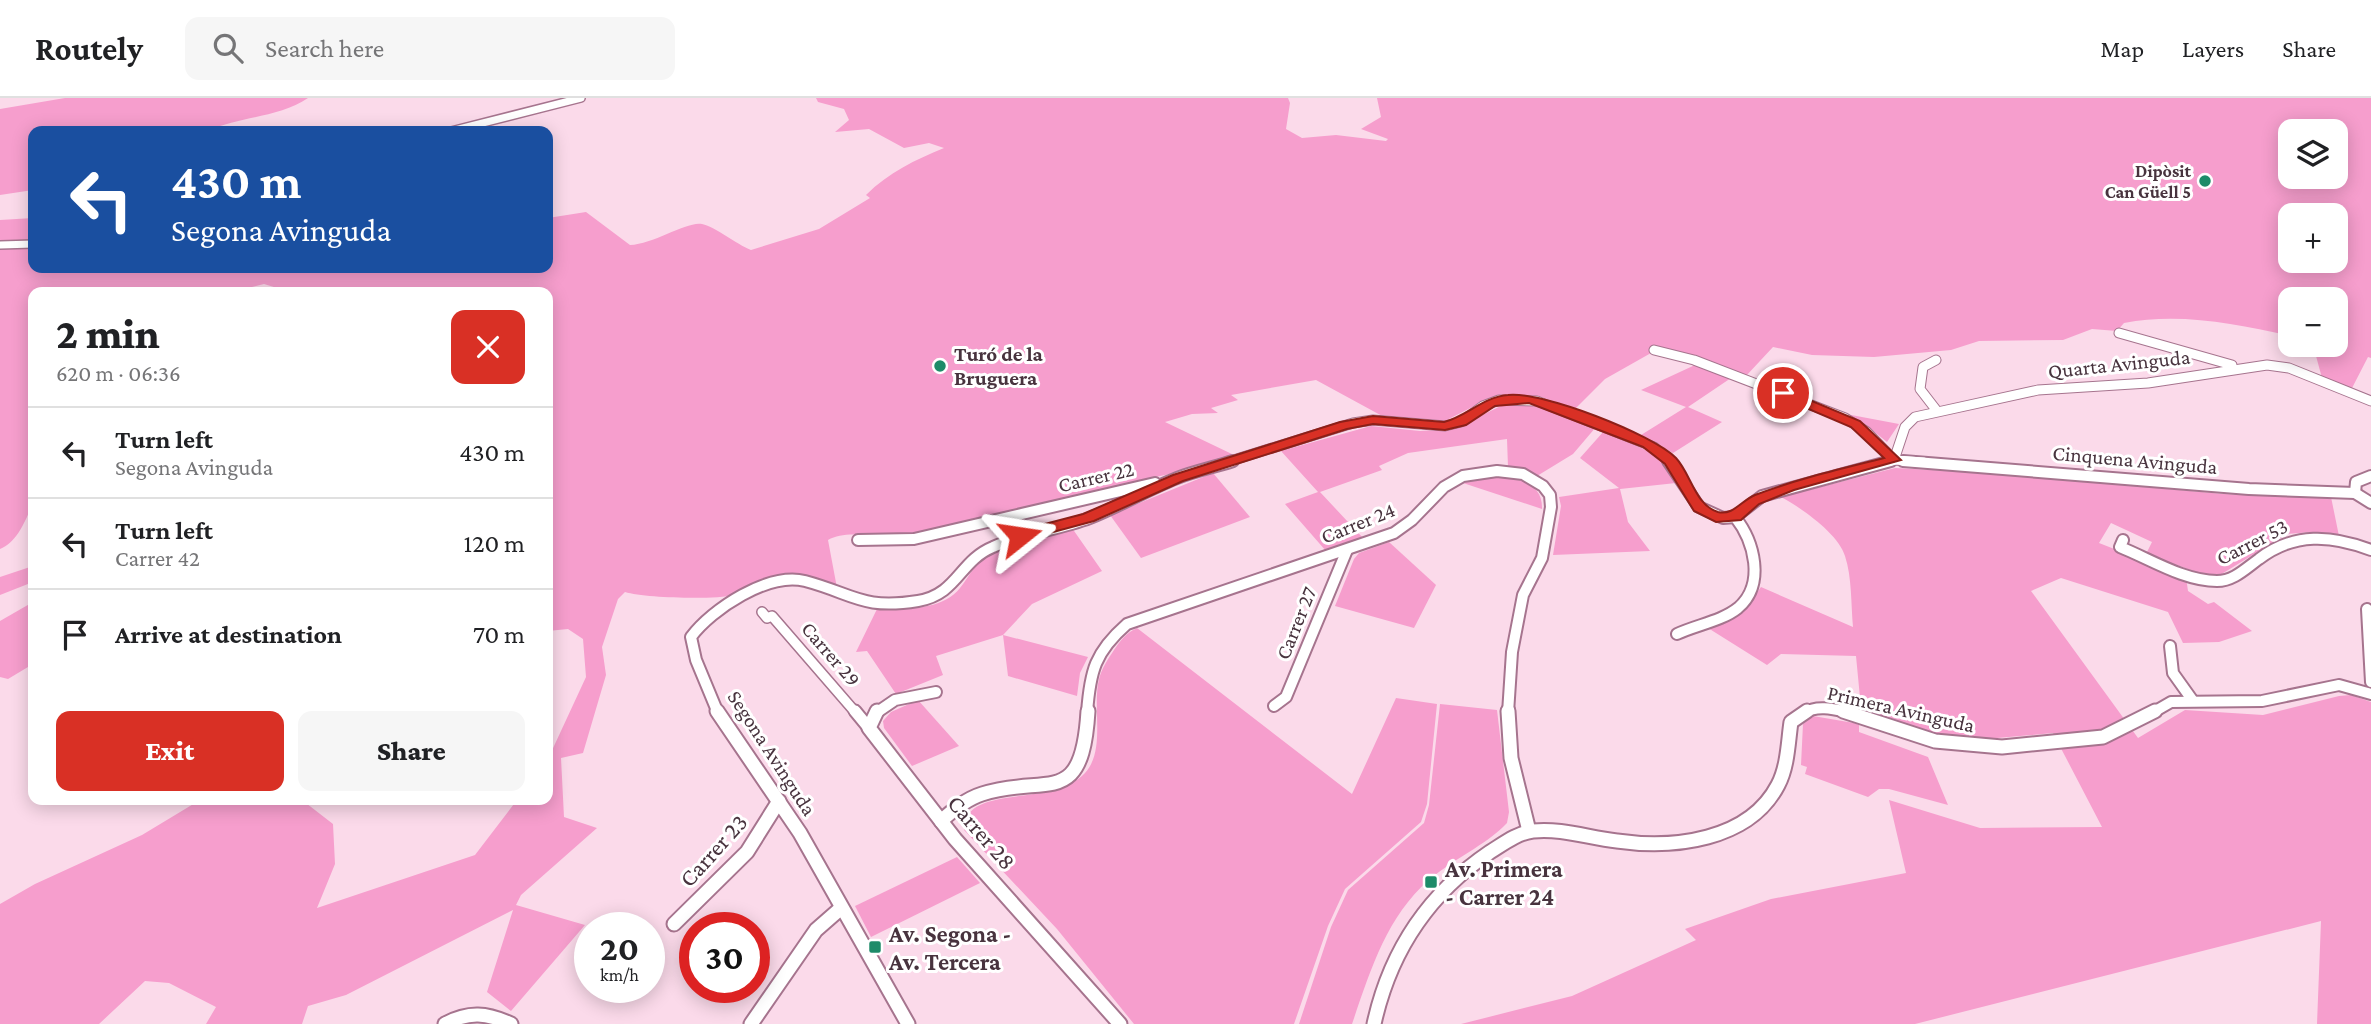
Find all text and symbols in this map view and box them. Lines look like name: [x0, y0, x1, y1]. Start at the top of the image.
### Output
search box: [185, 17, 675, 80]
icon: search: [209, 29, 247, 67]
text: Routely: [35, 30, 143, 67]
text: Search here: [265, 34, 384, 63]
text: Map: [2100, 35, 2144, 62]
text: Layers: [2182, 35, 2244, 62]
text: Share: [2282, 35, 2336, 62]
map controls: [2278, 119, 2348, 357]
button: layers: [2278, 119, 2348, 189]
icon: left: [56, 154, 147, 245]
text: 430 m: [171, 154, 302, 209]
place label: Dipòsit Can Güell 5: [2105, 161, 2192, 202]
marker: Dipòsit Can Güell 5: [2197, 173, 2213, 189]
button: +: [2278, 203, 2348, 273]
text: Segona Avinguda: [171, 212, 391, 248]
button: −: [2278, 287, 2348, 357]
text: 2 min: [56, 310, 160, 357]
button: close: [451, 310, 525, 384]
place label: Turó de la Bruguera: [954, 342, 1044, 390]
street label: Quarta Avinguda: [2047, 345, 2192, 383]
marker: Turó de la Bruguera: [932, 358, 948, 374]
text: 620 m · 06:36: [56, 360, 181, 386]
pin: [1753, 363, 1813, 423]
icon: arrive: [1764, 374, 1802, 412]
text: Turn left: [115, 425, 213, 454]
icon: left: [56, 434, 94, 472]
text: 430 m: [459, 438, 525, 467]
street label: Cinquena Avinguda: [2052, 441, 2219, 479]
text: Segona Avinguda: [115, 454, 273, 480]
street label: Carrer 22: [1056, 457, 1136, 497]
street label: Carrer 24: [1317, 497, 1399, 549]
position arrow: [983, 499, 1057, 573]
street label: Carrer 53: [2212, 514, 2292, 570]
text: Turn left: [115, 516, 213, 545]
icon: left: [56, 525, 94, 563]
text: 120 m: [464, 529, 525, 558]
text: Carrer 42: [115, 545, 200, 571]
street label: Carrer 27: [1271, 583, 1322, 663]
icon: arrive: [56, 616, 94, 654]
street label: Carrer 29: [796, 617, 866, 691]
text: Arrive at destination: [115, 620, 342, 649]
text: 70 m: [473, 620, 525, 649]
street label: Primera Avinguda: [1825, 680, 1977, 738]
street label: Segona Avinguda: [723, 686, 822, 820]
button: Exit: [56, 711, 284, 791]
button: Share: [298, 711, 525, 791]
street label: Carrer 28: [942, 789, 1022, 875]
street label: Carrer 23: [673, 808, 753, 892]
place label: Av. Primera - Carrer 24: [1444, 855, 1563, 910]
marker: Av. Primera - Carrer 24: [1423, 874, 1439, 890]
speed limit sign: 30: [679, 912, 770, 1003]
place label: Av. Segona - Av. Tercera: [888, 920, 1012, 975]
text: 20: [600, 929, 639, 968]
marker: Av. Segona - Av. Tercera: [867, 939, 883, 955]
text: km/h: [600, 965, 639, 985]

